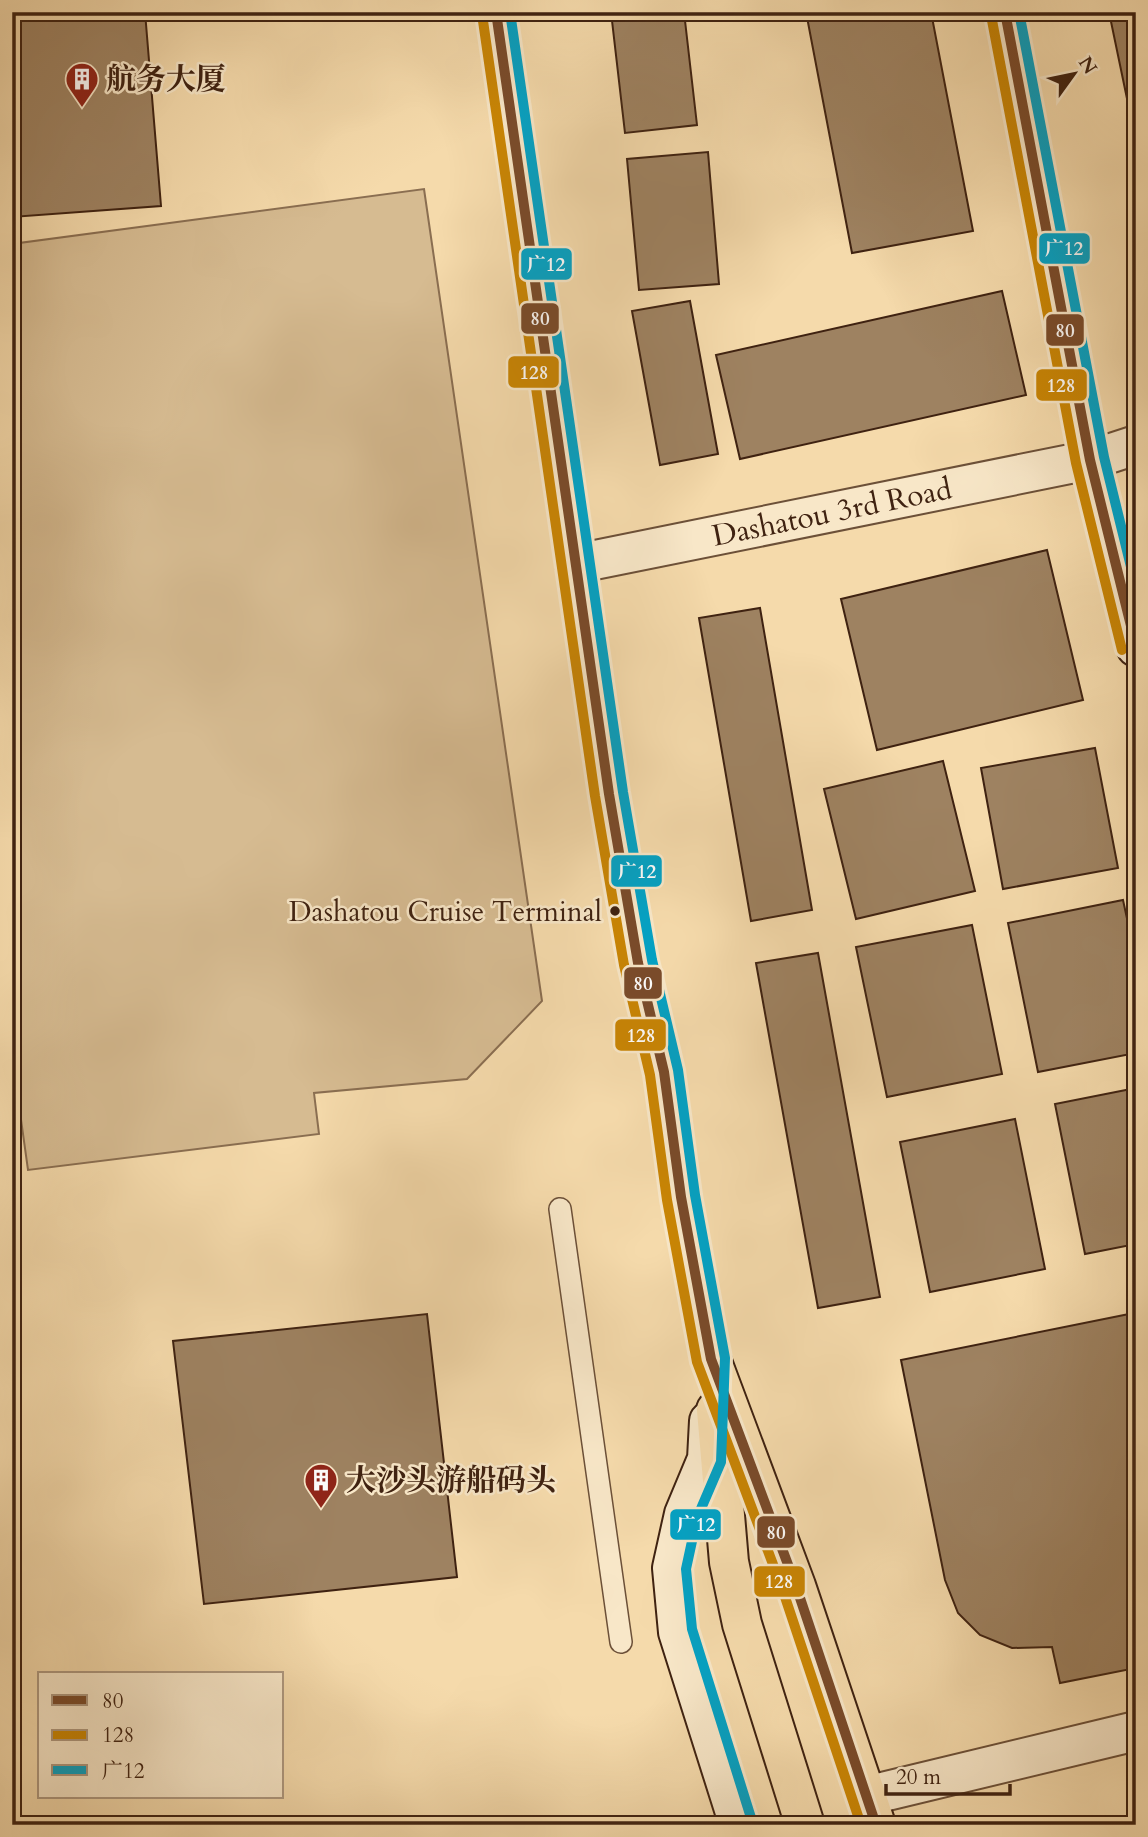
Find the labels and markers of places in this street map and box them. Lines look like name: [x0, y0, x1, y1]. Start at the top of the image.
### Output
place label: 航务大厦: [106, 59, 226, 100]
building icon: 航务大厦: [63, 60, 101, 109]
place label: Dashatou Cruise Terminal: [289, 893, 602, 931]
marker: Dashatou Cruise Terminal: [608, 904, 622, 918]
place label: 大沙头游船码头: [346, 1460, 556, 1501]
building icon: 大沙头游船码头: [302, 1461, 340, 1510]

